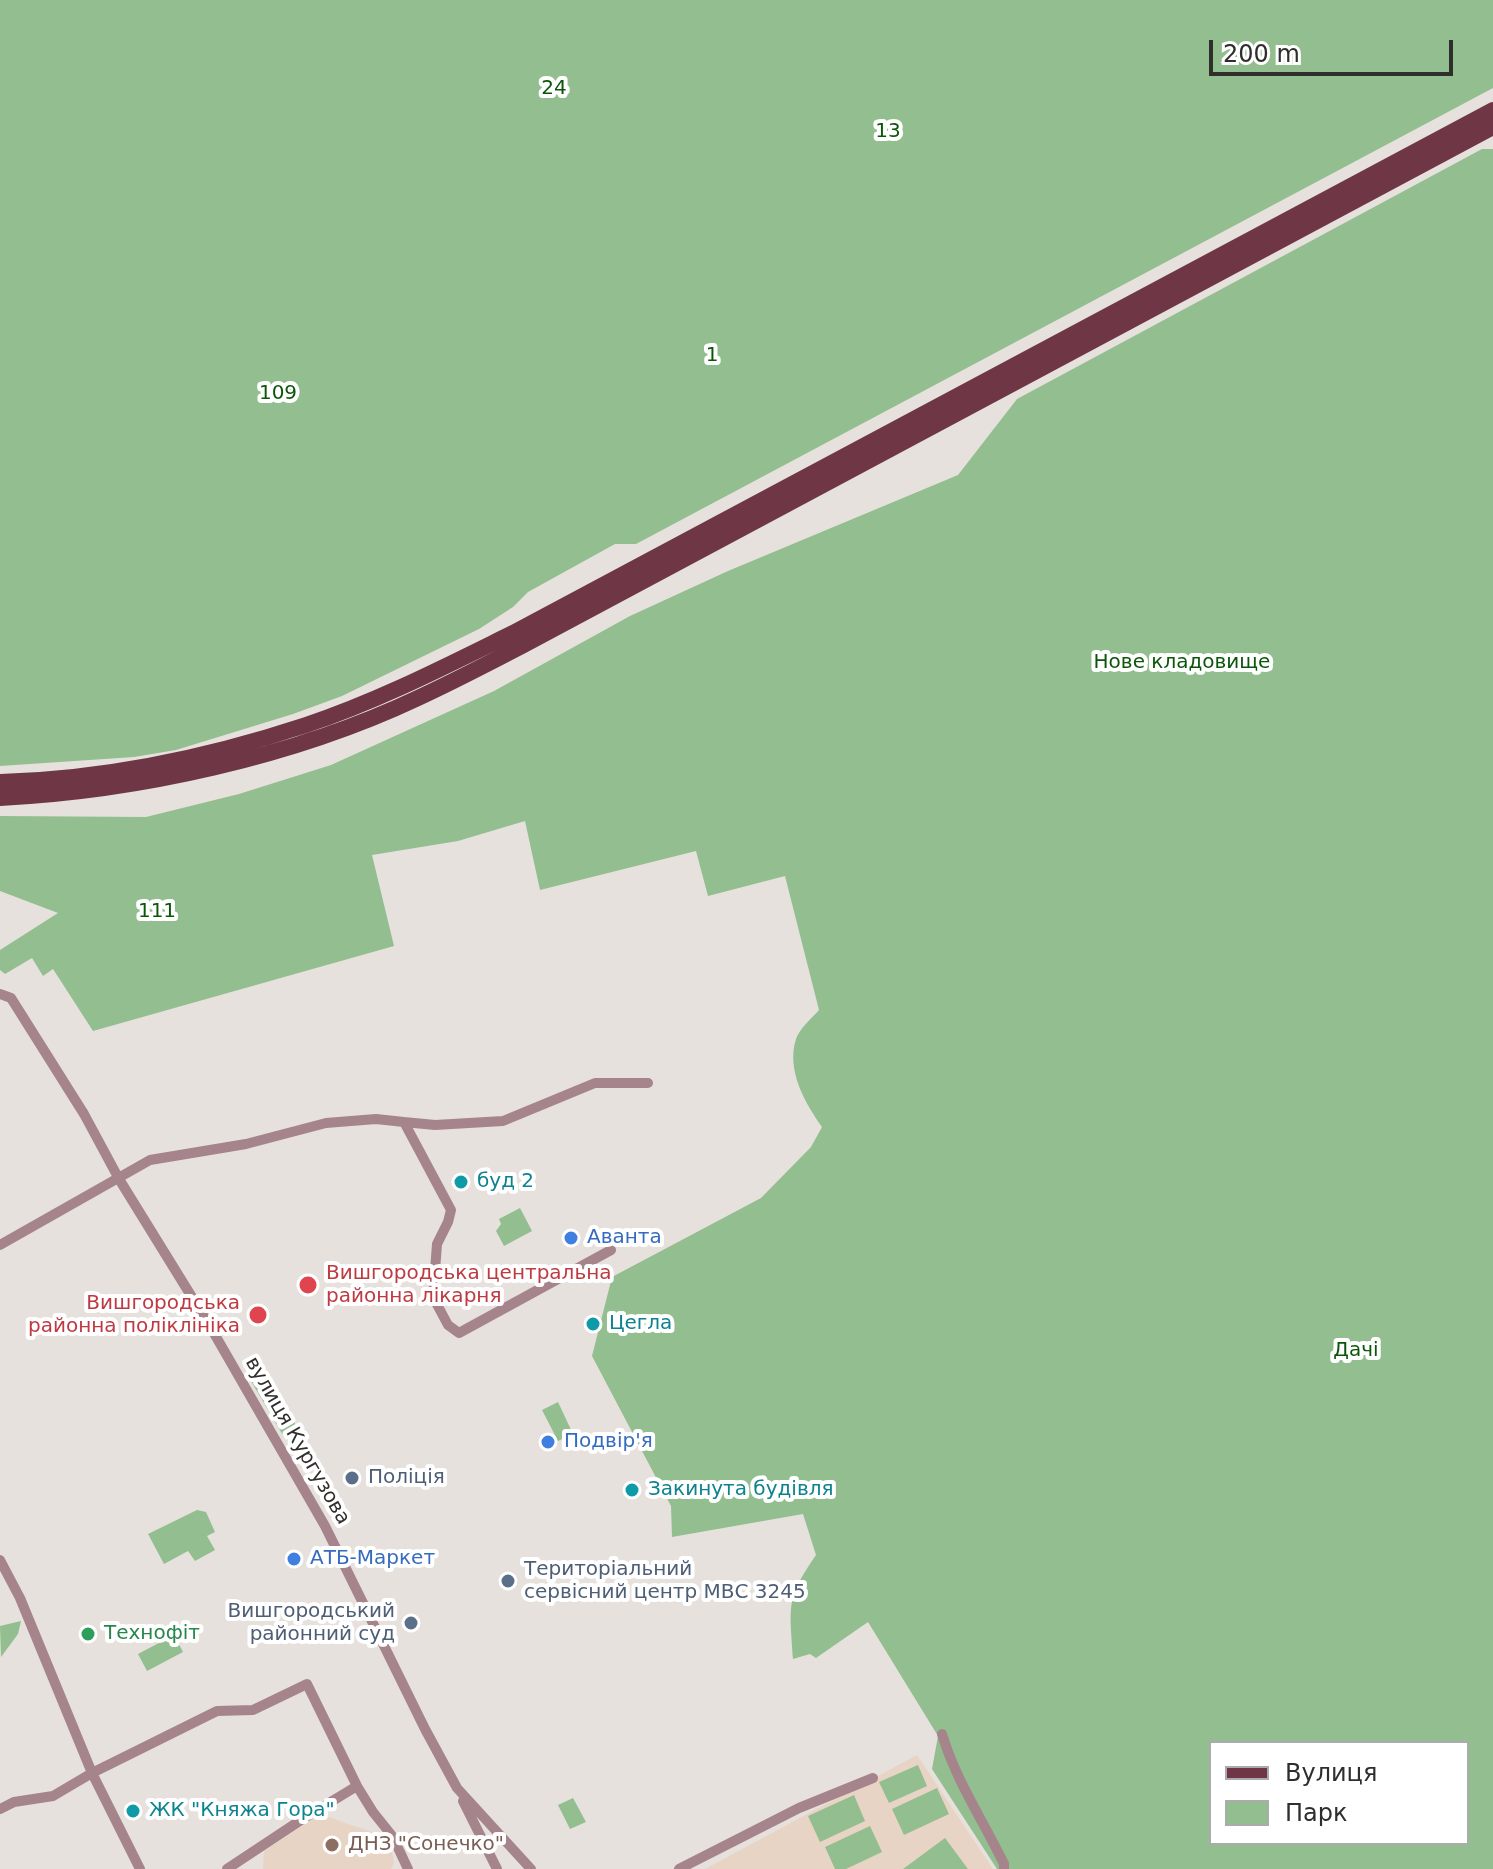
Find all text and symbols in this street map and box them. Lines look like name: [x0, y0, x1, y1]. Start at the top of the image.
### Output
scale bar: [1213, 24, 1457, 74]
text: 200 m: [1223, 40, 1300, 68]
park label: 24: [541, 77, 567, 101]
park label: 13: [875, 120, 901, 144]
park label: 1: [706, 344, 718, 368]
park label: 109: [259, 382, 297, 406]
park label: Нове кладовище: [1094, 651, 1270, 675]
park label: 111: [138, 900, 176, 924]
place label: буд 2: [477, 1170, 534, 1194]
marker: буд 2: [452, 1173, 470, 1191]
place label: Аванта: [587, 1226, 662, 1250]
marker: Аванта: [562, 1229, 580, 1247]
place label: Вишгородська центральна районна лікарня: [326, 1262, 611, 1309]
marker: Вишгородська центральна районна лікарня: [297, 1274, 319, 1296]
place label: Вишгородська районна поліклініка: [28, 1292, 240, 1339]
marker: Вишгородська районна поліклініка: [247, 1304, 269, 1326]
place label: Цегла: [609, 1312, 672, 1336]
marker: Цегла: [584, 1315, 602, 1333]
park label: Дачі: [1333, 1339, 1379, 1363]
street label: вулиця Кургузова: [239, 1353, 355, 1529]
place label: Подвір'я: [564, 1430, 653, 1454]
marker: Подвір'я: [539, 1433, 557, 1451]
place label: Поліція: [368, 1466, 445, 1490]
marker: Поліція: [343, 1469, 361, 1487]
place label: Закинута будівля: [648, 1478, 833, 1502]
marker: Закинута будівля: [623, 1481, 641, 1499]
place label: АТБ-Маркет: [310, 1547, 435, 1571]
marker: АТБ-Маркет: [285, 1550, 303, 1568]
place label: Територіальний сервісний центр МВС 3245: [524, 1558, 806, 1605]
marker: Територіальний сервісний центр МВС 3245: [499, 1572, 517, 1590]
place label: Вишгородський районний суд: [228, 1600, 395, 1647]
marker: Вишгородський районний суд: [402, 1614, 420, 1632]
place label: Технофіт: [104, 1622, 200, 1646]
marker: Технофіт: [79, 1625, 97, 1643]
legend: [1209, 1741, 1469, 1845]
text: Вулиця: [1285, 1759, 1377, 1787]
place label: ЖК "Княжа Гора": [149, 1799, 335, 1823]
text: Парк: [1285, 1799, 1347, 1827]
marker: ЖК "Княжа Гора": [124, 1802, 142, 1820]
place label: ДНЗ "Сонечко": [348, 1833, 504, 1857]
marker: ДНЗ "Сонечко": [323, 1836, 341, 1854]

